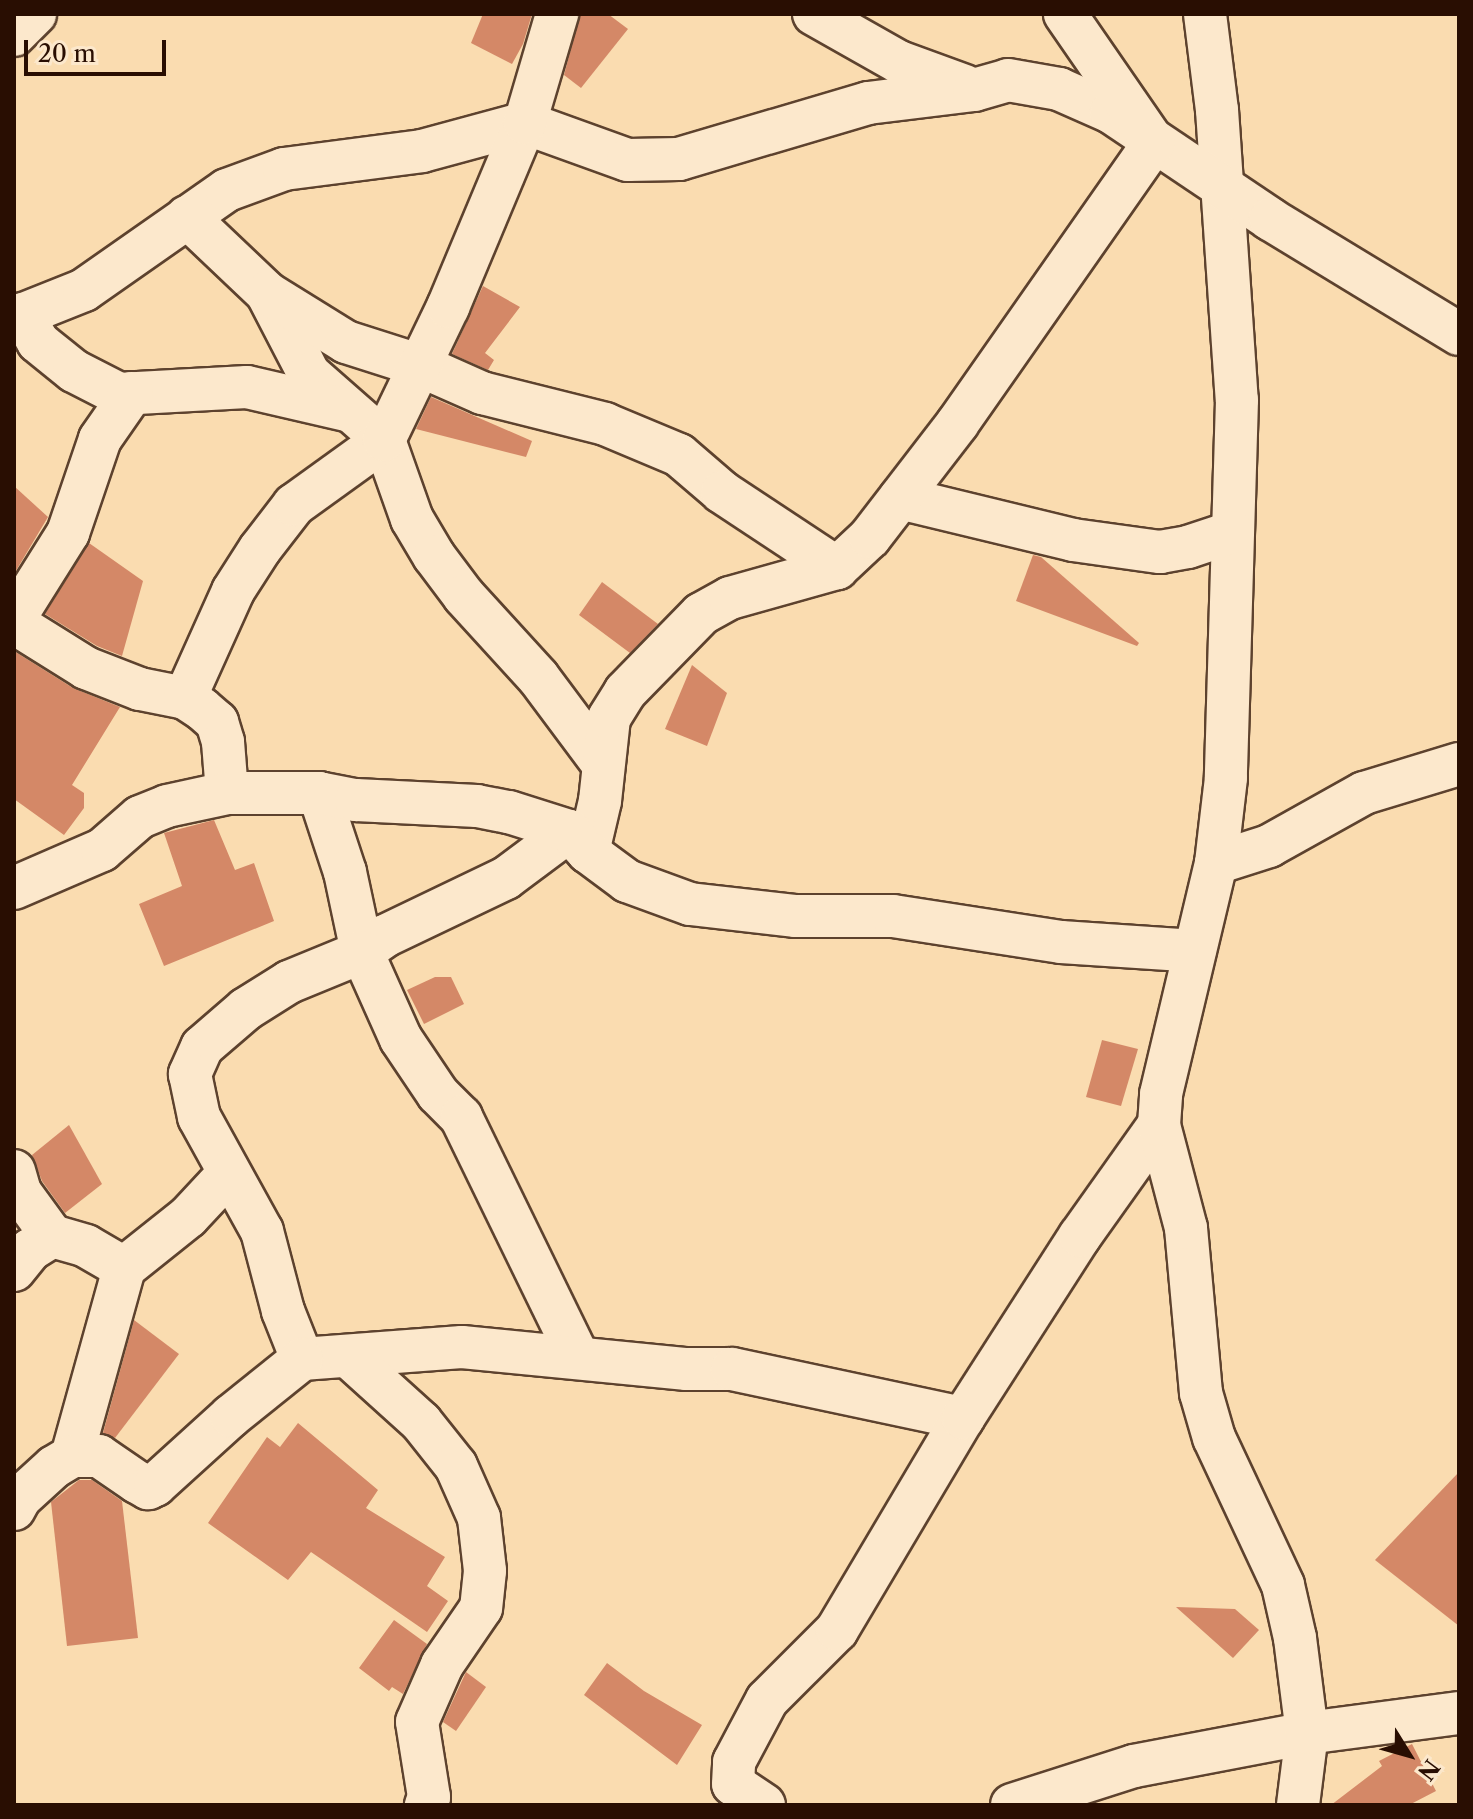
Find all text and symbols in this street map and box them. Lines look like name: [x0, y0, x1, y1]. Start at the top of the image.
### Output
scale bar: [28, 24, 170, 74]
text: 20 m: [38, 39, 96, 68]
north arrow: [1369, 1715, 1449, 1795]
text: N: [1412, 1754, 1445, 1786]

